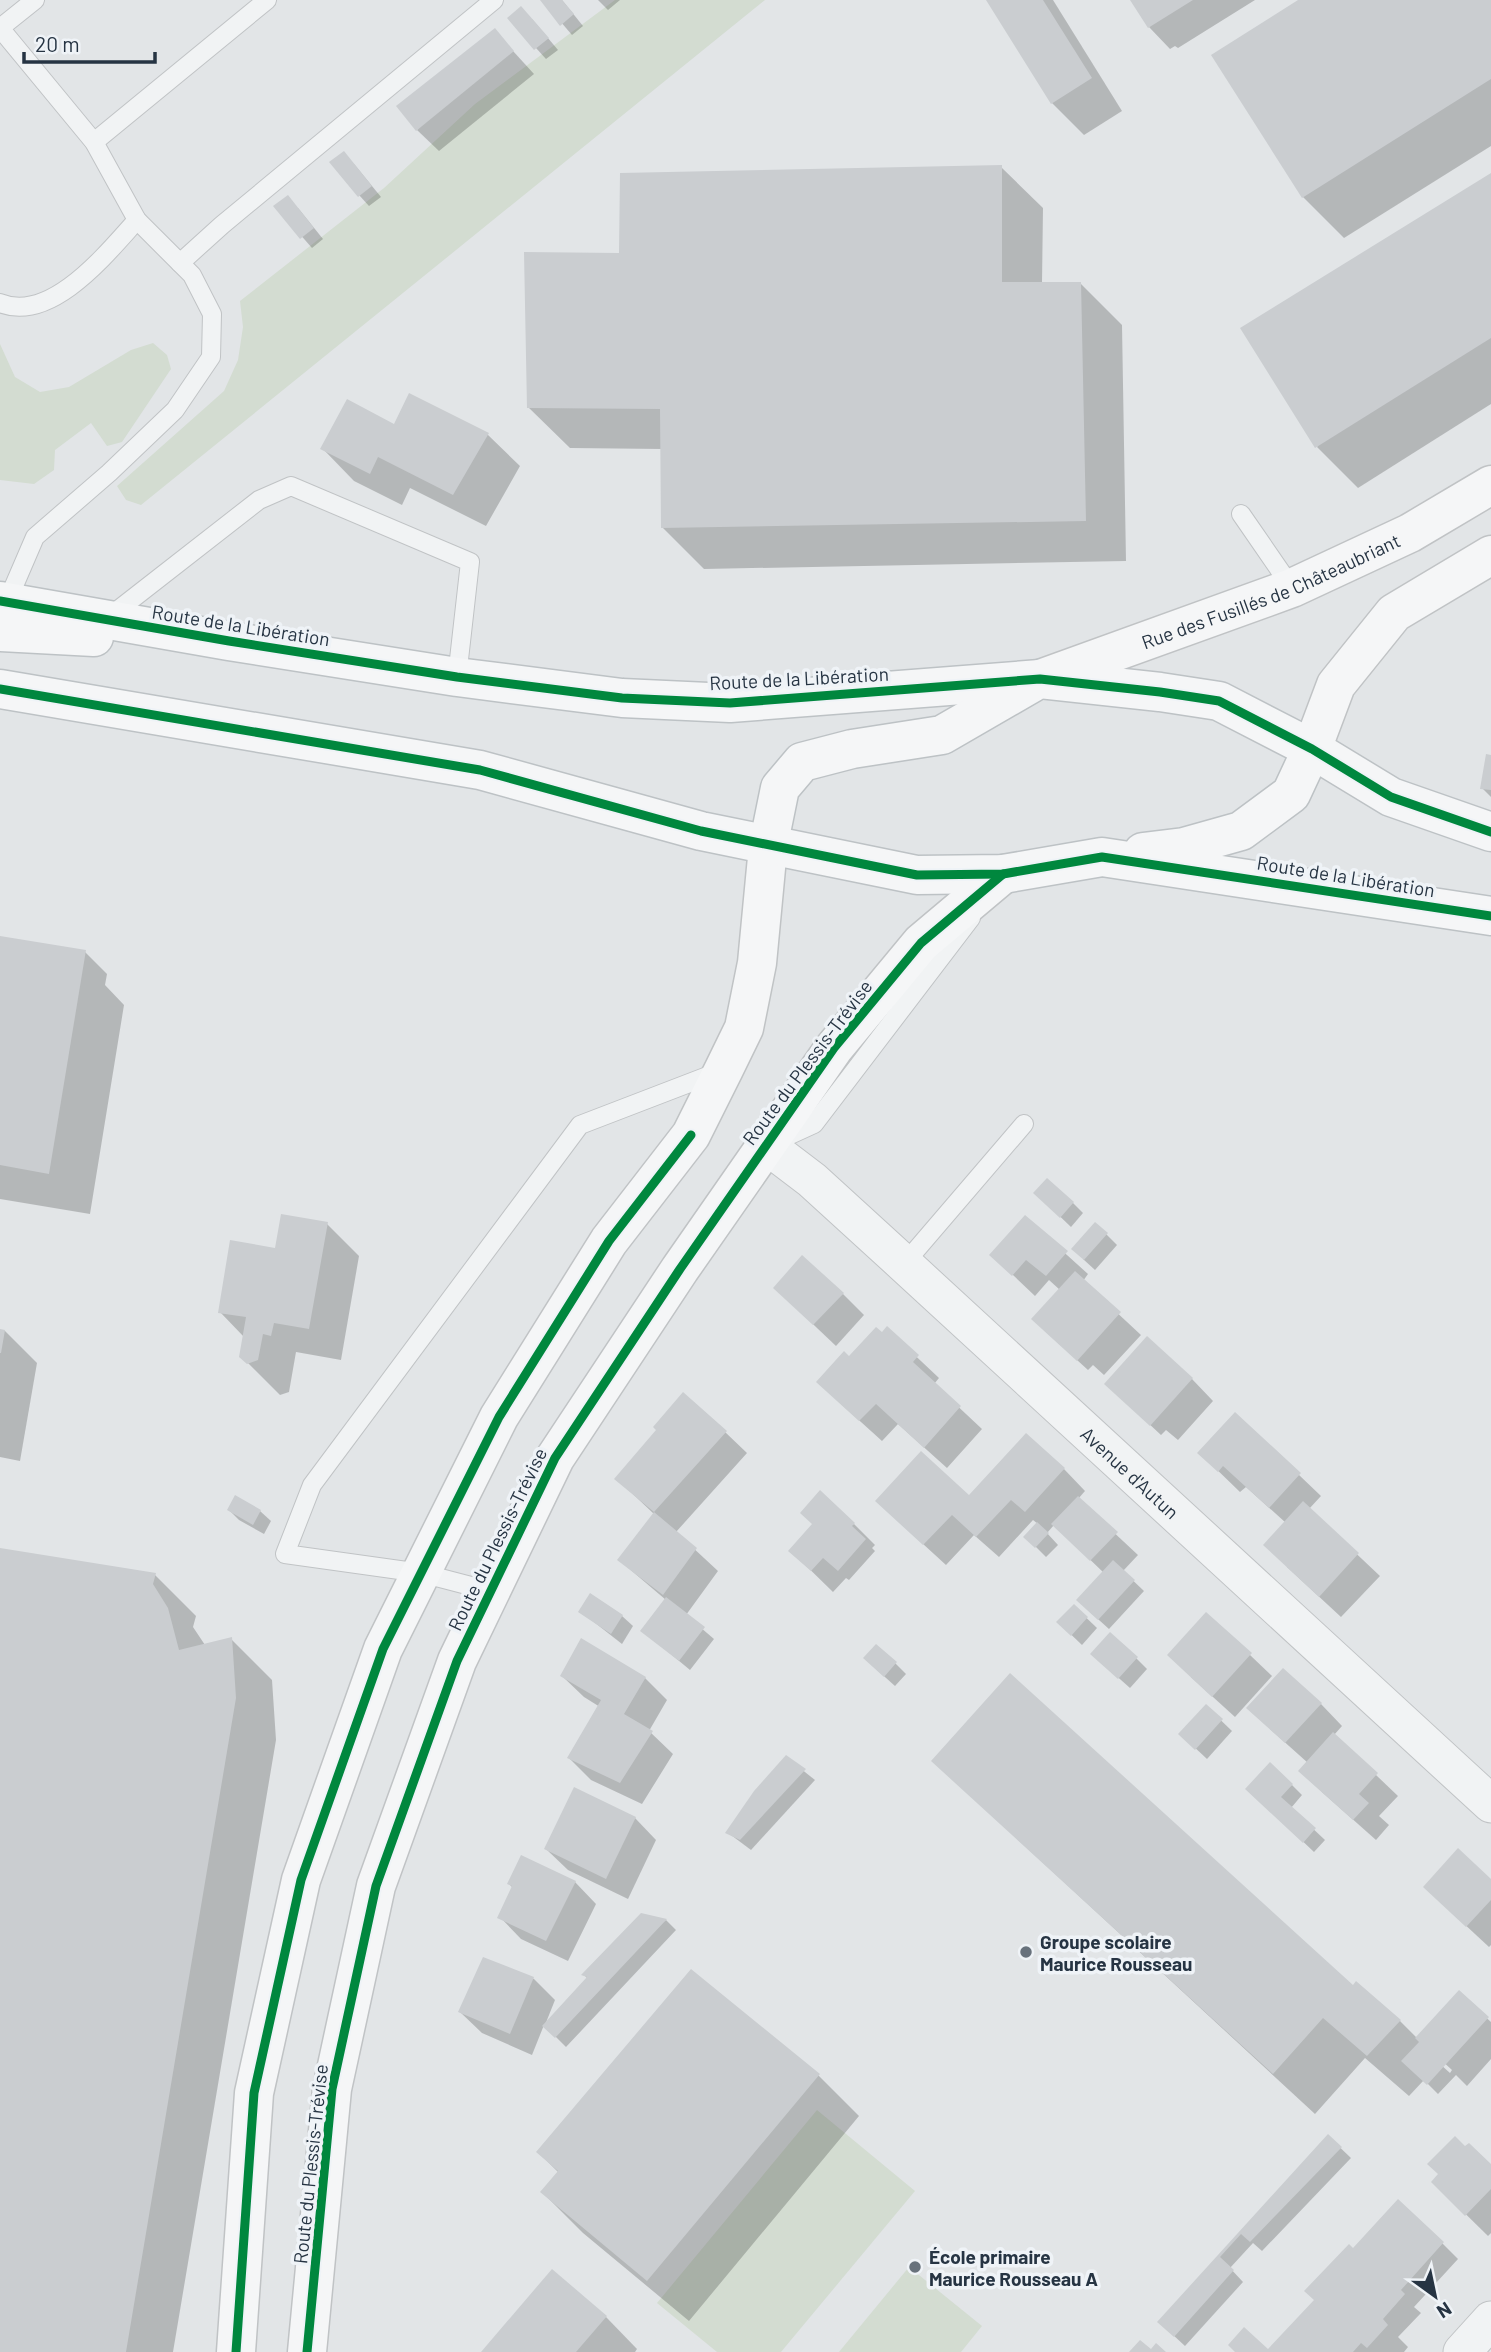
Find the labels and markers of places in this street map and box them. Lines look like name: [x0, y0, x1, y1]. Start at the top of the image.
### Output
place label: Groupe scolaire Maurice Rousseau: [1040, 1930, 1192, 1975]
marker: Groupe scolaire Maurice Rousseau: [1018, 1944, 1034, 1960]
place label: École primaire Maurice Rousseau A: [929, 2245, 1098, 2290]
marker: École primaire Maurice Rousseau A: [907, 2259, 923, 2275]

